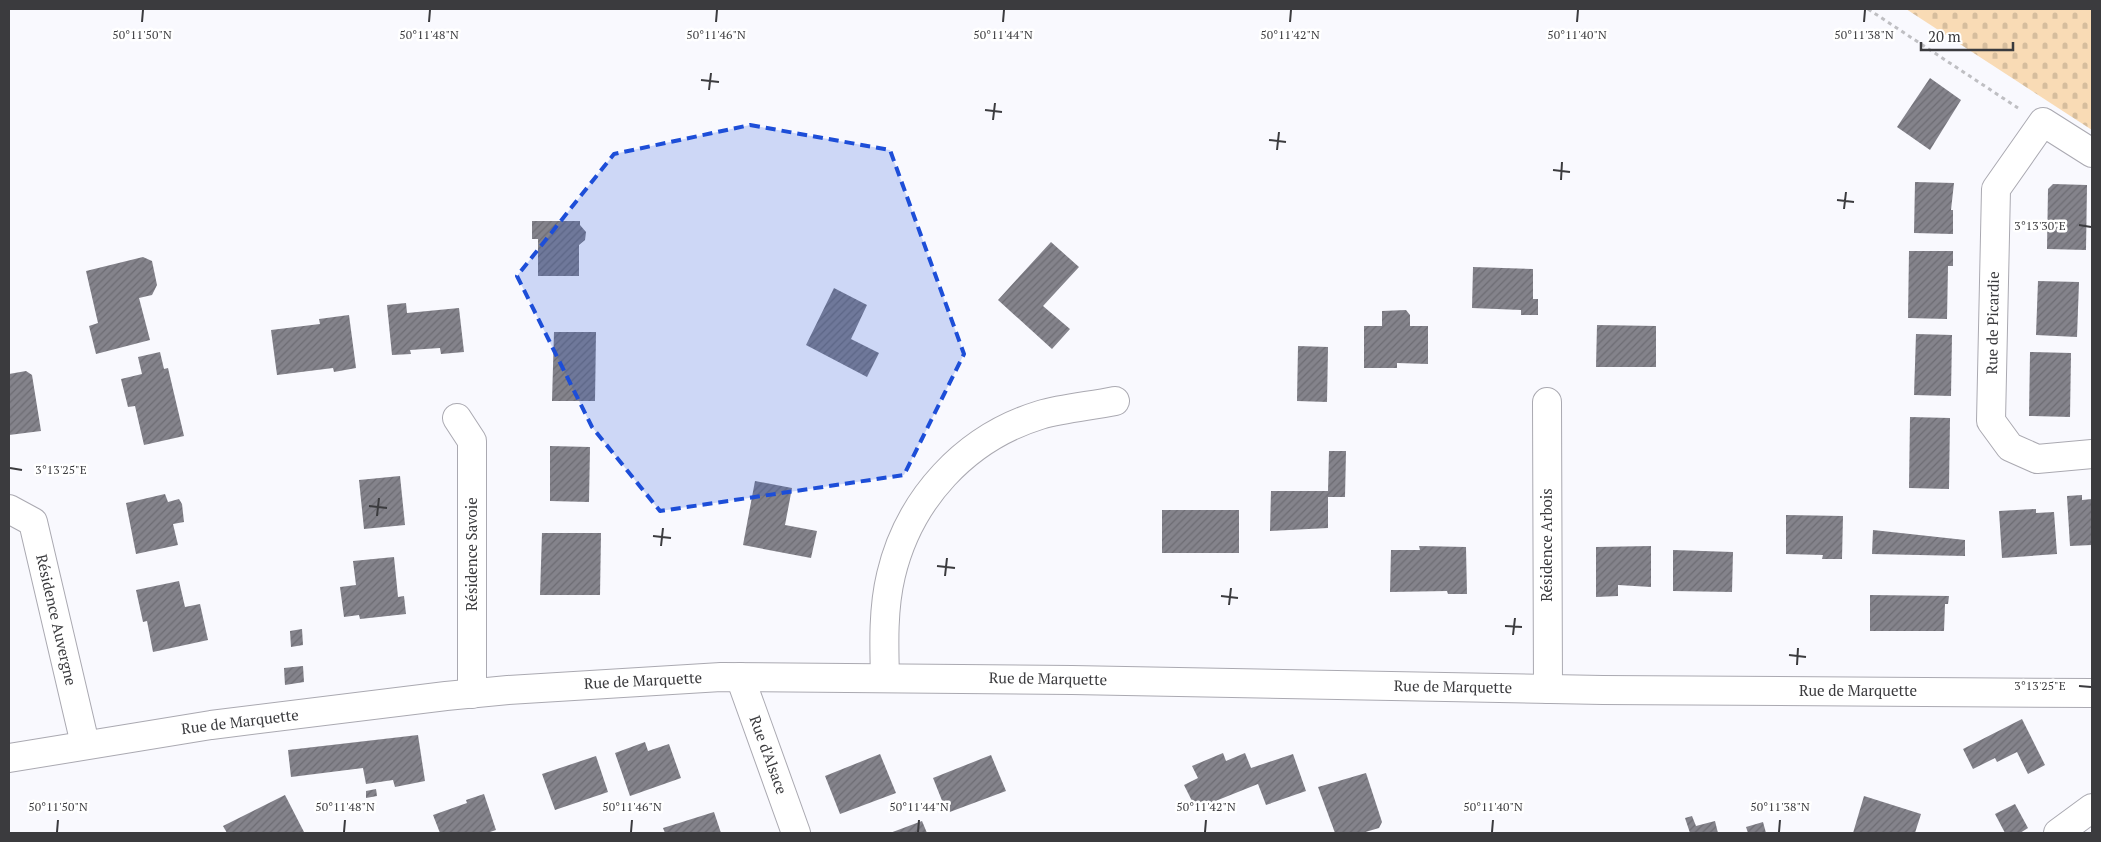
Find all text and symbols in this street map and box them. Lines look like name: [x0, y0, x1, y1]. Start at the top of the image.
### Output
scale bar: [1921, 20, 2014, 52]
text: 20 m: [1928, 26, 1961, 46]
text: 50°11'50"N: [112, 27, 172, 42]
text: 50°11'48"N: [399, 27, 459, 42]
text: 50°11'46"N: [686, 27, 746, 42]
text: 50°11'44"N: [973, 27, 1033, 42]
text: 50°11'42"N: [1260, 27, 1320, 42]
text: 50°11'40"N: [1547, 27, 1607, 42]
text: 50°11'38"N: [1834, 27, 1894, 42]
text: 3°13'30"E: [2014, 218, 2066, 233]
street label: Rue de Picardie: [1981, 271, 2003, 375]
text: 3°13'25"E: [35, 462, 87, 477]
street label: Résidence Arbois: [1536, 488, 1556, 602]
street label: Résidence Savoie: [461, 497, 481, 611]
street label: Résidence Auvergne: [32, 552, 82, 687]
street label: Rue de Marquette: [583, 667, 703, 693]
street label: Rue de Marquette: [989, 667, 1107, 689]
street label: Rue de Marquette: [1394, 675, 1512, 697]
text: 3°13'25"E: [2014, 678, 2066, 693]
street label: Rue de Marquette: [1799, 680, 1917, 700]
street label: Rue de Marquette: [180, 704, 300, 738]
street label: Rue d'Alsace: [745, 713, 792, 797]
text: 50°11'50"N: [28, 799, 88, 814]
text: 50°11'48"N: [315, 799, 375, 814]
text: 50°11'46"N: [602, 799, 662, 814]
text: 50°11'44"N: [889, 799, 949, 814]
text: 50°11'42"N: [1176, 799, 1236, 814]
text: 50°11'40"N: [1463, 799, 1523, 814]
text: 50°11'38"N: [1750, 799, 1810, 814]

